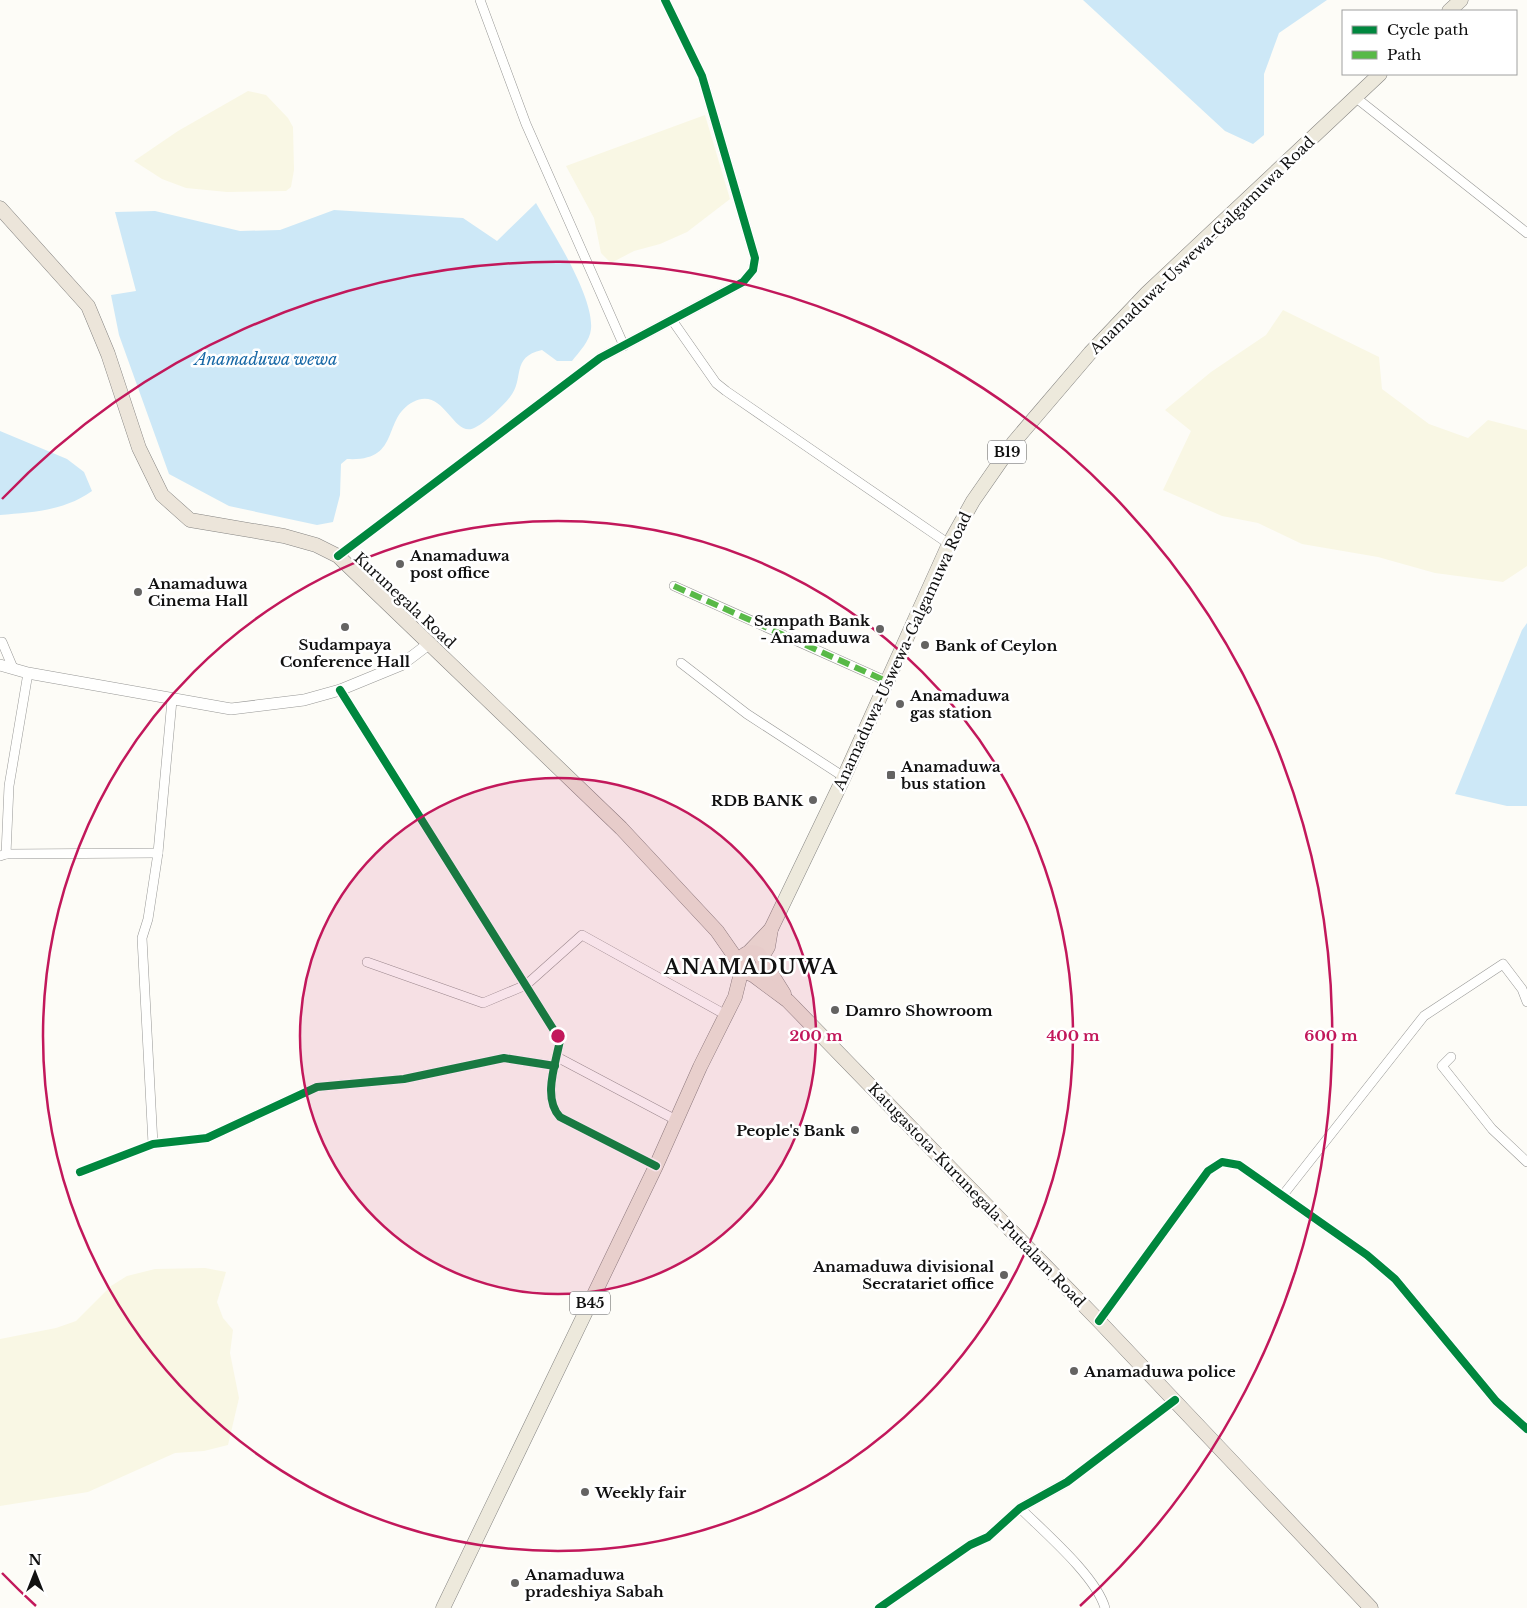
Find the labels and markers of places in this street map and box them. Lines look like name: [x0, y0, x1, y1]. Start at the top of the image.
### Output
place label: Anamaduwa post office: [409, 546, 510, 582]
marker: Anamaduwa post office: [394, 558, 406, 570]
place label: Anamaduwa Cinema Hall: [147, 574, 249, 610]
marker: Anamaduwa Cinema Hall: [132, 586, 144, 598]
place label: Sampath Bank - Anamaduwa: [754, 611, 871, 647]
marker: Sudampaya Conference Hall: [339, 621, 351, 633]
marker: Sampath Bank - Anamaduwa: [874, 623, 886, 635]
place label: Sudampaya Conference Hall: [280, 635, 411, 671]
place label: Bank of Ceylon: [935, 636, 1057, 655]
marker: Bank of Ceylon: [919, 639, 931, 651]
place label: Anamaduwa gas station: [909, 686, 1010, 722]
marker: Anamaduwa gas station: [894, 698, 906, 710]
place label: Anamaduwa bus station: [900, 757, 1001, 793]
marker: Anamaduwa bus station: [885, 769, 897, 781]
place label: RDB BANK: [711, 791, 804, 810]
marker: RDB BANK: [807, 794, 819, 806]
place label: Damro Showroom: [845, 1001, 993, 1020]
marker: Damro Showroom: [829, 1004, 841, 1016]
centre of rings: [549, 1027, 567, 1045]
place label: People's Bank: [736, 1121, 846, 1140]
marker: People's Bank: [849, 1124, 861, 1136]
place label: Anamaduwa divisional Secratariet office: [812, 1257, 995, 1293]
marker: Anamaduwa divisional Secratariet office: [998, 1269, 1010, 1281]
place label: Anamaduwa police: [1083, 1362, 1236, 1381]
marker: Anamaduwa police: [1068, 1365, 1080, 1377]
place label: Weekly fair: [594, 1483, 687, 1502]
marker: Weekly fair: [579, 1486, 591, 1498]
place label: Anamaduwa pradeshiya Sabah: [524, 1565, 664, 1601]
marker: Anamaduwa pradeshiya Sabah: [509, 1577, 521, 1589]

